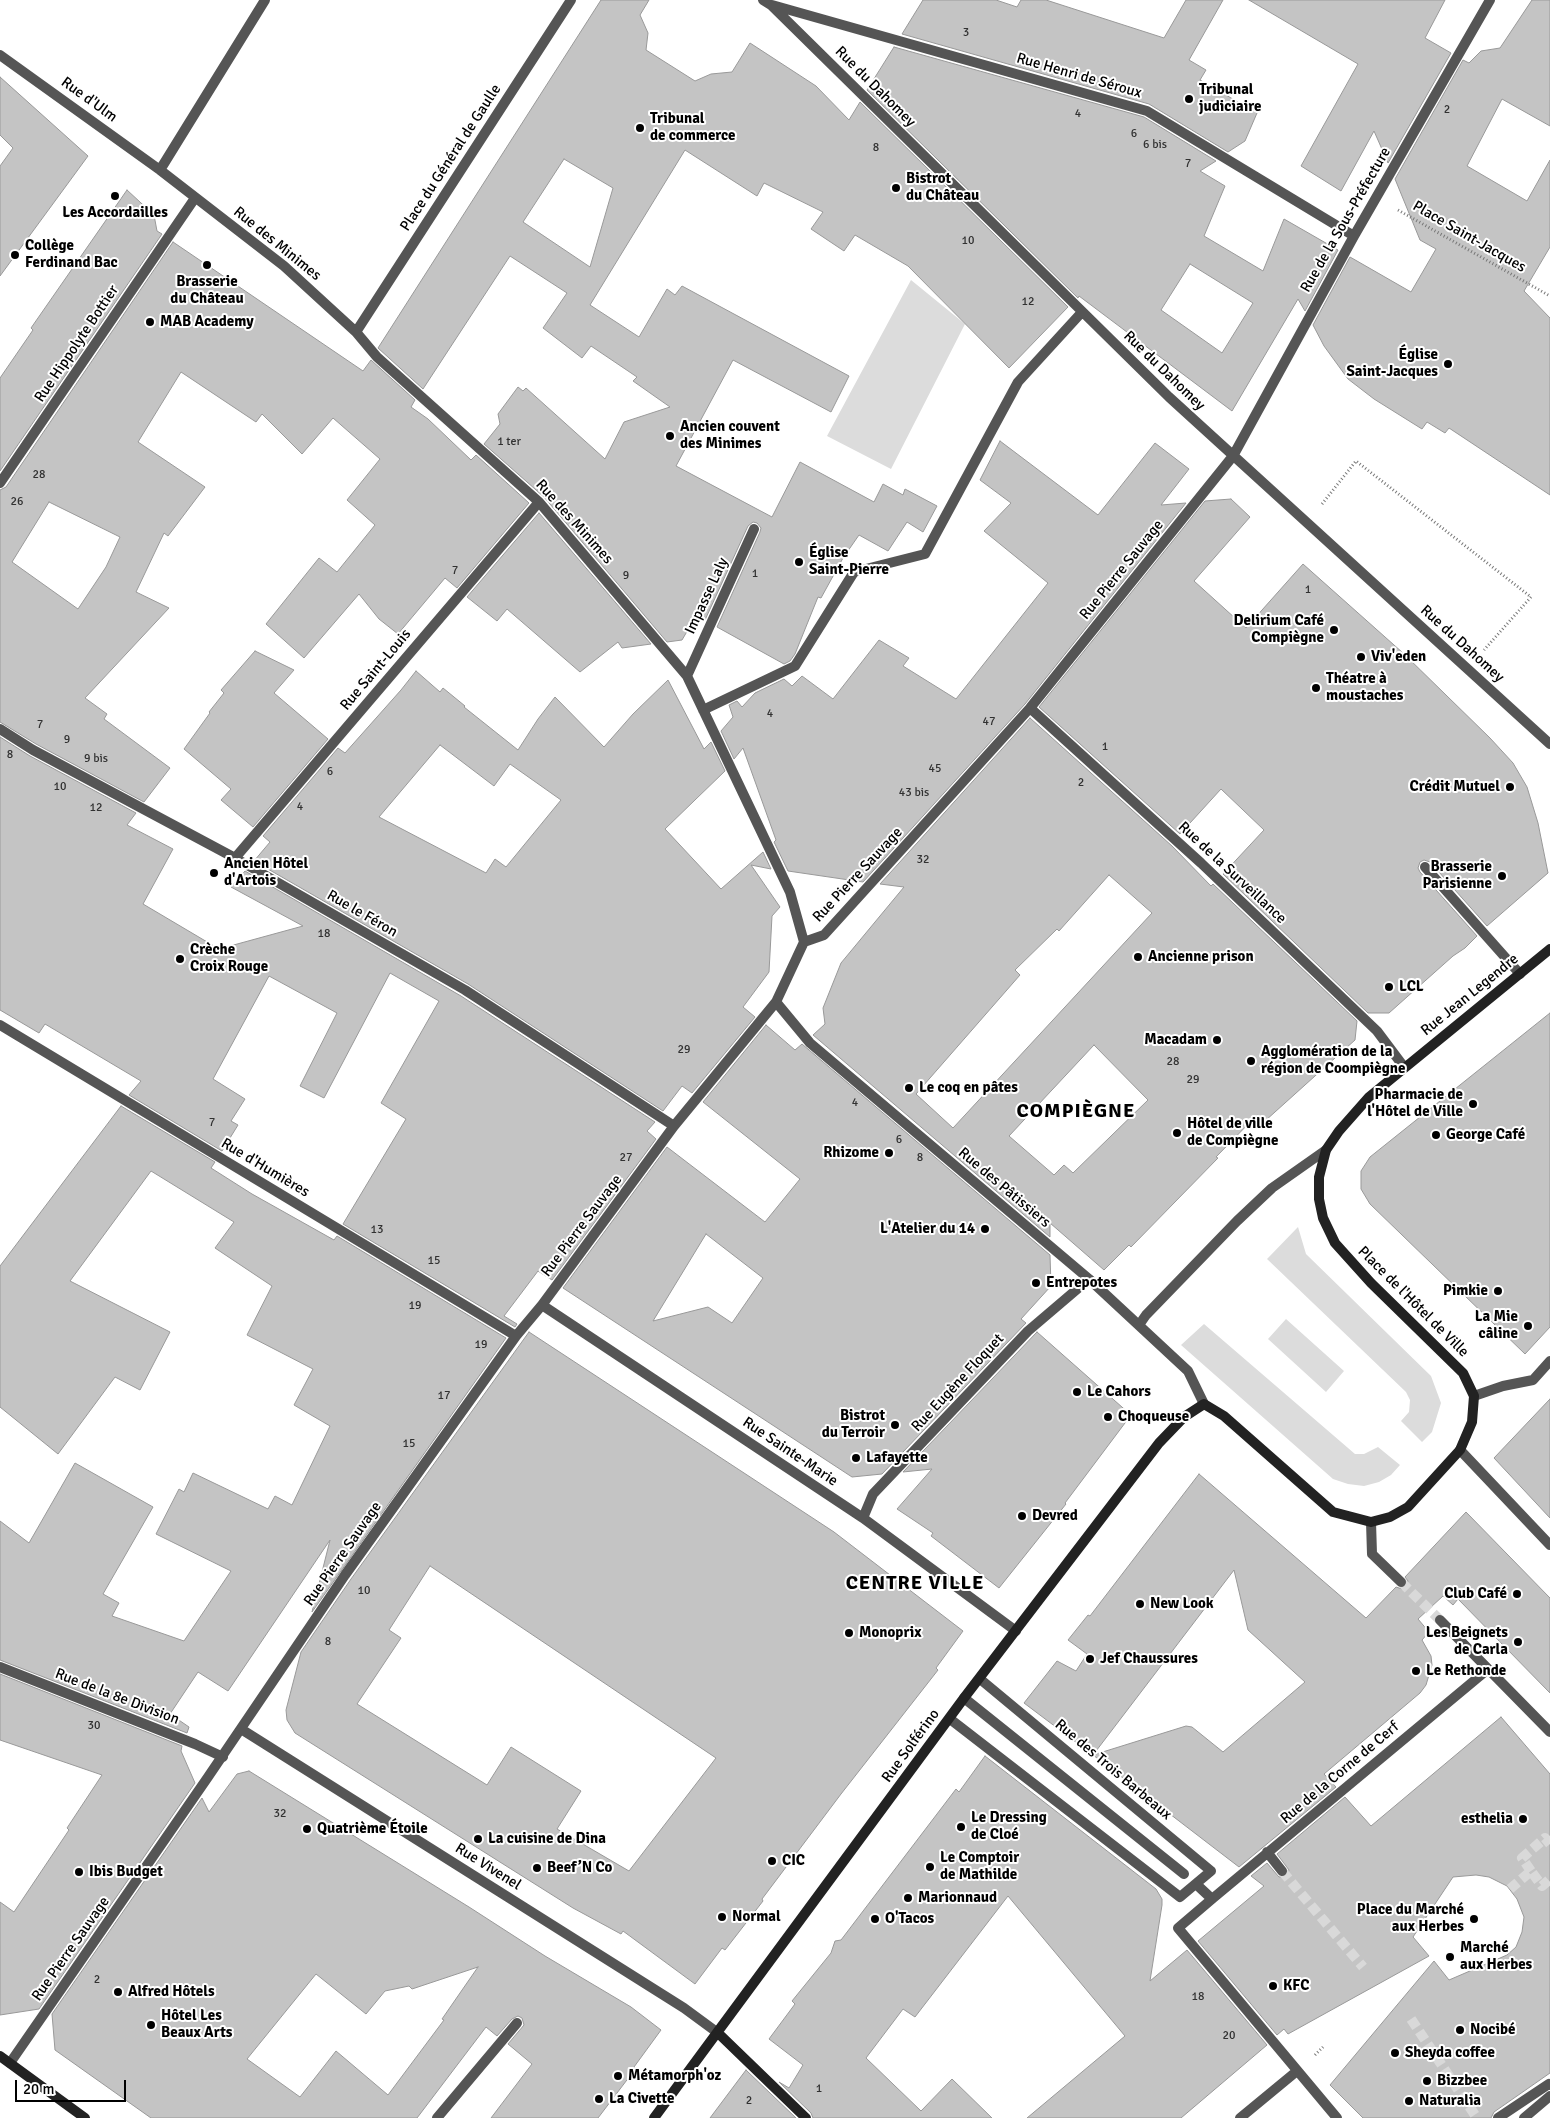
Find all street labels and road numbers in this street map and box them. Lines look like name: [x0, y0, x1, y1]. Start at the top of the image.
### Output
street label: Rue du Dahomey: [831, 43, 919, 131]
street label: Rue Henri de Séroux: [1014, 50, 1144, 102]
street label: Rue d'Ulm: [57, 74, 121, 126]
street label: Place du Général de Gaulle: [397, 81, 505, 235]
street label: Rue de la Sous-Préfecture: [1297, 144, 1395, 296]
street label: Place Saint-Jacques: [1409, 197, 1529, 277]
street label: Rue des Minimes: [230, 203, 324, 285]
street label: Rue Hippolyte Bottier: [31, 282, 123, 406]
street label: Rue du Dahomey: [1119, 328, 1209, 414]
street label: Rue des Minimes: [531, 476, 617, 568]
street label: Rue Pierre Sauvage: [1076, 516, 1168, 624]
street label: Impasse Laly: [681, 555, 733, 637]
street label: Rue du Dahomey: [1416, 602, 1508, 686]
street label: Rue Saint-Louis: [337, 626, 415, 714]
street label: Rue de la Surveillance: [1174, 818, 1290, 928]
street label: Rue Pierre Sauvage: [809, 824, 907, 926]
street label: Rue le Féron: [323, 886, 401, 942]
street label: Rue Jean Legendre: [1418, 950, 1522, 1040]
street label: Rue d'Humières: [218, 1135, 312, 1201]
street label: Rue des Pâtissiers: [954, 1144, 1054, 1232]
street label: Rue Pierre Sauvage: [538, 1171, 626, 1281]
street label: Place de l'Hôtel de Ville: [1354, 1243, 1472, 1361]
street label: Rue Eugène Floquet: [908, 1330, 1008, 1436]
street label: Rue Sainte-Marie: [739, 1414, 841, 1490]
street label: Rue Pierre Sauvage: [300, 1498, 386, 1610]
street label: Rue de la 8e Division: [52, 1665, 182, 1729]
street label: Rue Solférino: [878, 1706, 944, 1786]
street label: Rue des Trois Barbeaux: [1051, 1716, 1175, 1824]
street label: Rue de la Corne de Cerf: [1277, 1718, 1403, 1828]
street label: Rue Vivenel: [452, 1840, 524, 1894]
street label: Rue Pierre Sauvage: [28, 1893, 114, 2005]

